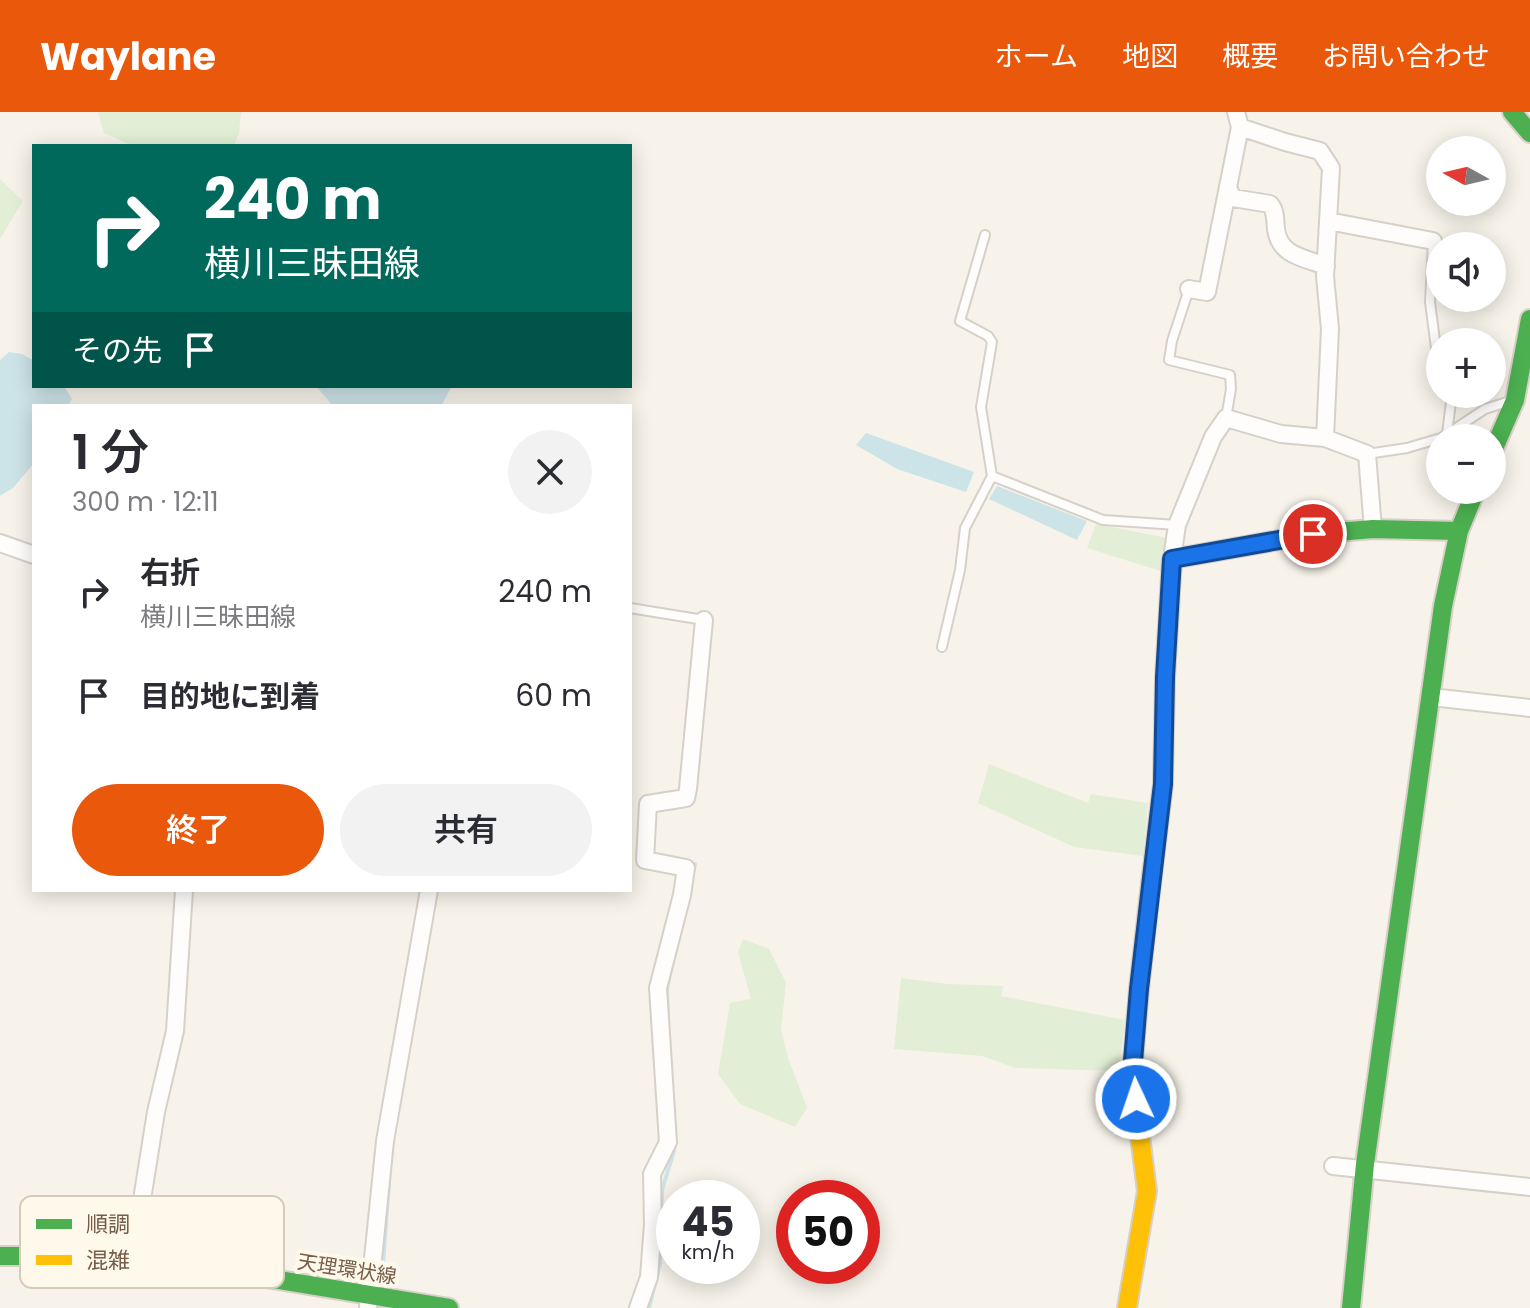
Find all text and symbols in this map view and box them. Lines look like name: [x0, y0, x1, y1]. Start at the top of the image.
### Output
text: Waylane: [40, 30, 216, 83]
text: ホーム: [995, 37, 1078, 76]
text: 地図: [1122, 37, 1178, 76]
text: 概要: [1222, 37, 1278, 76]
text: お問い合わせ: [1322, 37, 1490, 76]
north arrow: [1426, 136, 1506, 216]
map controls: [1426, 136, 1506, 504]
text: 240 m: [204, 160, 382, 239]
icon: right: [72, 176, 176, 280]
button: sound: [1426, 232, 1506, 312]
text: 横川三昧田線: [204, 238, 420, 289]
icon: arrive: [178, 328, 222, 372]
button: +: [1426, 328, 1506, 408]
text: その先: [72, 329, 162, 372]
text: 1 分: [72, 419, 149, 486]
button: −: [1426, 424, 1506, 504]
button: close: [508, 430, 592, 514]
text: 300 m · 12:11: [72, 484, 219, 520]
pin: [1279, 500, 1347, 568]
icon: arrive: [1291, 512, 1335, 556]
text: 右折: [140, 551, 200, 594]
icon: right: [72, 570, 116, 614]
text: 240 m: [498, 570, 592, 613]
text: 横川三昧田線: [140, 599, 296, 635]
icon: arrive: [72, 674, 116, 718]
text: 60 m: [515, 674, 592, 717]
text: 目的地に到着: [140, 675, 320, 718]
button: 終了: [72, 784, 324, 876]
button: 共有: [340, 784, 592, 876]
position arrow: [1094, 1057, 1178, 1141]
speed limit sign: 50: [776, 1180, 880, 1284]
text: 45: [681, 1194, 735, 1250]
legend: [20, 1196, 284, 1288]
text: 順調: [86, 1209, 130, 1240]
text: km/h: [681, 1238, 735, 1266]
text: 混雑: [86, 1245, 130, 1276]
street label: 天理環状線: [295, 1247, 399, 1291]

